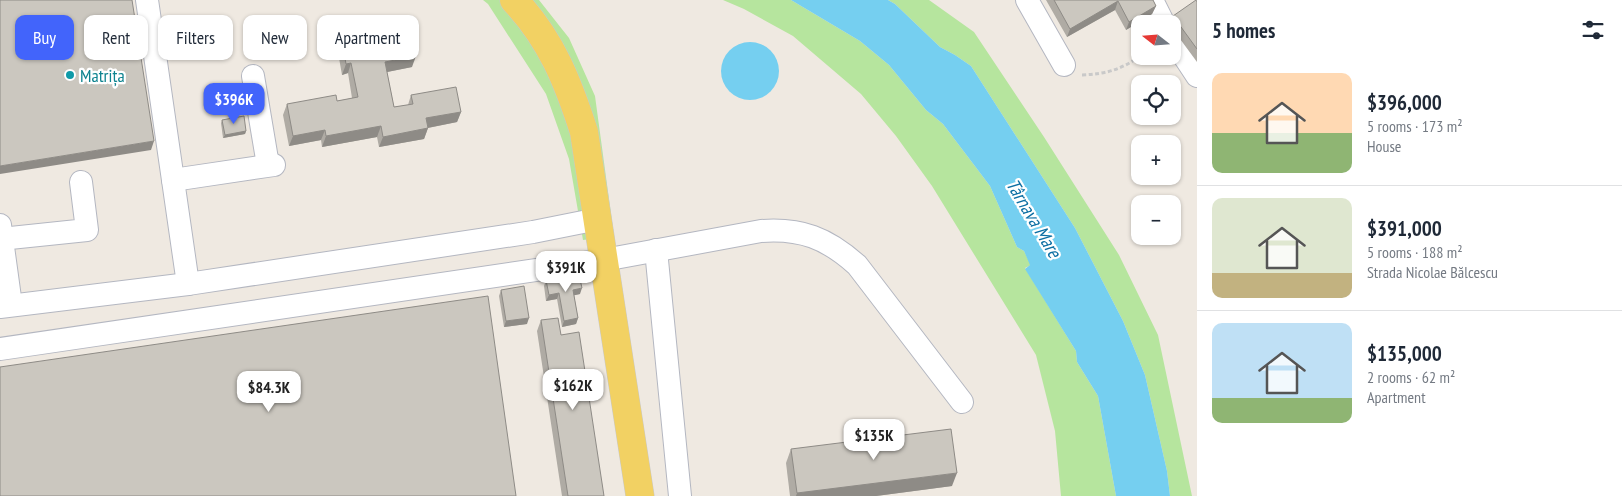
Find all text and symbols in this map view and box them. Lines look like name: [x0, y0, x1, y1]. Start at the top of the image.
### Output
chip: Buy: [15, 15, 74, 60]
chip: Rent: [84, 15, 148, 60]
chip: Filters: [158, 15, 233, 60]
chip: New: [243, 15, 307, 60]
chip: Apartment: [317, 15, 419, 60]
north arrow: [1131, 15, 1181, 65]
map controls: [1131, 15, 1181, 245]
icon: filters: [1579, 16, 1607, 44]
text: 5 homes: [1212, 17, 1275, 44]
place label: Matrița: [80, 64, 125, 87]
marker: Matrița: [64, 69, 76, 81]
button: locate: [1131, 75, 1181, 125]
pin: $396K: [199, 82, 269, 125]
text: $396K: [215, 89, 253, 109]
text: $396,000: [1367, 89, 1442, 116]
icon: home: [1252, 93, 1312, 153]
text: 5 rooms · 173 m²: [1367, 116, 1463, 136]
button: +: [1131, 135, 1181, 185]
text: House: [1367, 136, 1401, 156]
water label: Târnava Mare: [1001, 174, 1068, 263]
button: −: [1131, 195, 1181, 245]
text: $391,000: [1367, 215, 1442, 242]
icon: home: [1252, 218, 1312, 278]
text: 5 rooms · 188 m²: [1367, 242, 1463, 262]
pin: $391K: [531, 250, 601, 293]
text: $391K: [547, 257, 585, 277]
text: Strada Nicolae Bălcescu: [1367, 262, 1498, 282]
text: $135,000: [1367, 340, 1442, 367]
icon: home: [1252, 343, 1312, 403]
text: 2 rooms · 62 m²: [1367, 367, 1455, 387]
pin: $162K: [538, 368, 608, 411]
pin: $84.3K: [228, 370, 310, 413]
text: $162K: [554, 375, 592, 395]
text: $84.3K: [248, 377, 290, 397]
text: Apartment: [1367, 387, 1426, 407]
pin: $135K: [839, 418, 909, 461]
text: $135K: [855, 425, 893, 445]

